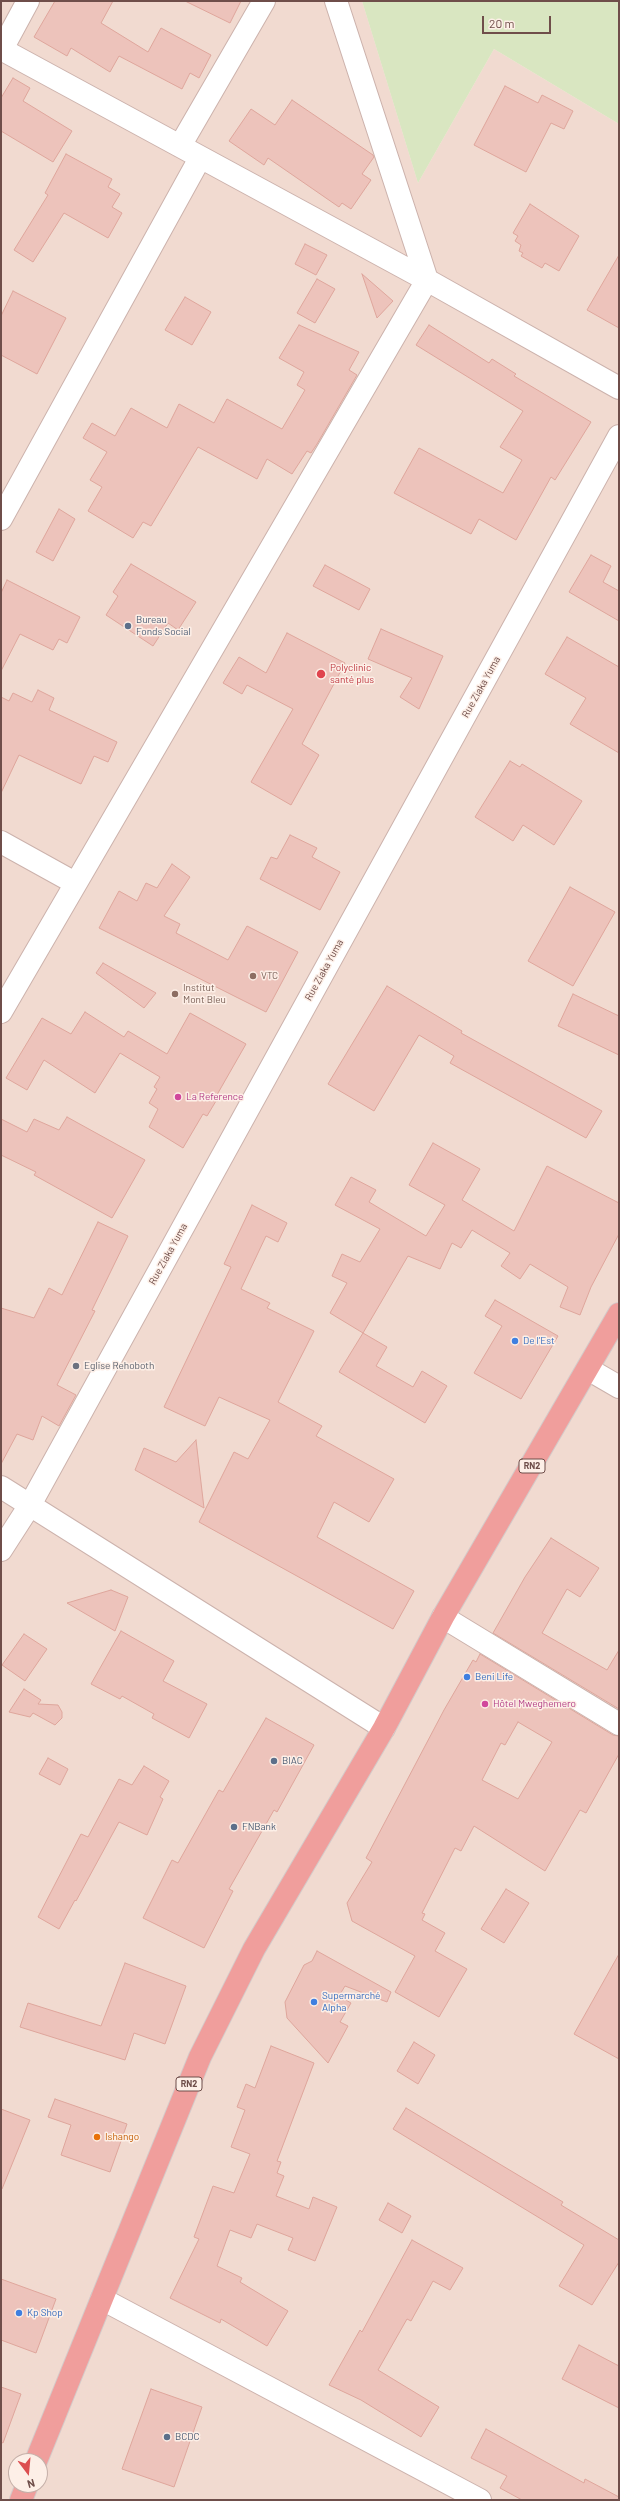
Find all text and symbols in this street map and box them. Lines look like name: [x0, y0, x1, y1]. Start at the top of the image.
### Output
scale bar: [484, 8, 553, 34]
text: 20 m: [489, 16, 515, 30]
place label: Bureau Fonds Social: [136, 614, 191, 638]
marker: Bureau Fonds Social: [123, 621, 133, 631]
street label: Rue Ziaka Yuma: [459, 654, 503, 720]
place label: Polyclinic santé plus: [330, 662, 374, 686]
marker: Polyclinic santé plus: [315, 668, 327, 680]
street label: Rue Ziaka Yuma: [302, 937, 346, 1003]
place label: VTC: [261, 970, 278, 982]
marker: VTC: [248, 971, 258, 981]
place label: Institut Mont Bleu: [183, 982, 226, 1006]
marker: Institut Mont Bleu: [170, 989, 180, 999]
place label: La Reference: [186, 1091, 243, 1103]
marker: La Reference: [173, 1092, 183, 1102]
street label: Rue Ziaka Yuma: [146, 1221, 190, 1287]
place label: De l’Est: [523, 1335, 555, 1347]
marker: De l’Est: [510, 1336, 520, 1346]
place label: Eglise Rehoboth: [84, 1360, 154, 1372]
marker: Eglise Rehoboth: [71, 1361, 81, 1371]
road number: RN2: [519, 1459, 545, 1473]
place label: Beni Life: [475, 1671, 513, 1683]
marker: Beni Life: [462, 1672, 472, 1682]
place label: Hôtel Mweghemero: [493, 1698, 576, 1710]
marker: Hôtel Mweghemero: [480, 1699, 490, 1709]
place label: BIAC: [282, 1755, 303, 1767]
marker: BIAC: [269, 1756, 279, 1766]
place label: FNBank: [242, 1821, 276, 1833]
marker: FNBank: [229, 1822, 239, 1832]
place label: Supermarché Alpha: [322, 1990, 380, 2014]
marker: Supermarché Alpha: [309, 1997, 319, 2007]
road number: RN2: [176, 2077, 202, 2091]
place label: Ishango: [105, 2131, 139, 2143]
marker: Ishango: [92, 2132, 102, 2142]
place label: Kp Shop: [27, 2307, 63, 2319]
marker: Kp Shop: [14, 2308, 24, 2318]
place label: BCDC: [175, 2431, 200, 2443]
marker: BCDC: [162, 2432, 172, 2442]
north arrow: [8, 2453, 48, 2493]
text: N: [26, 2477, 36, 2491]

